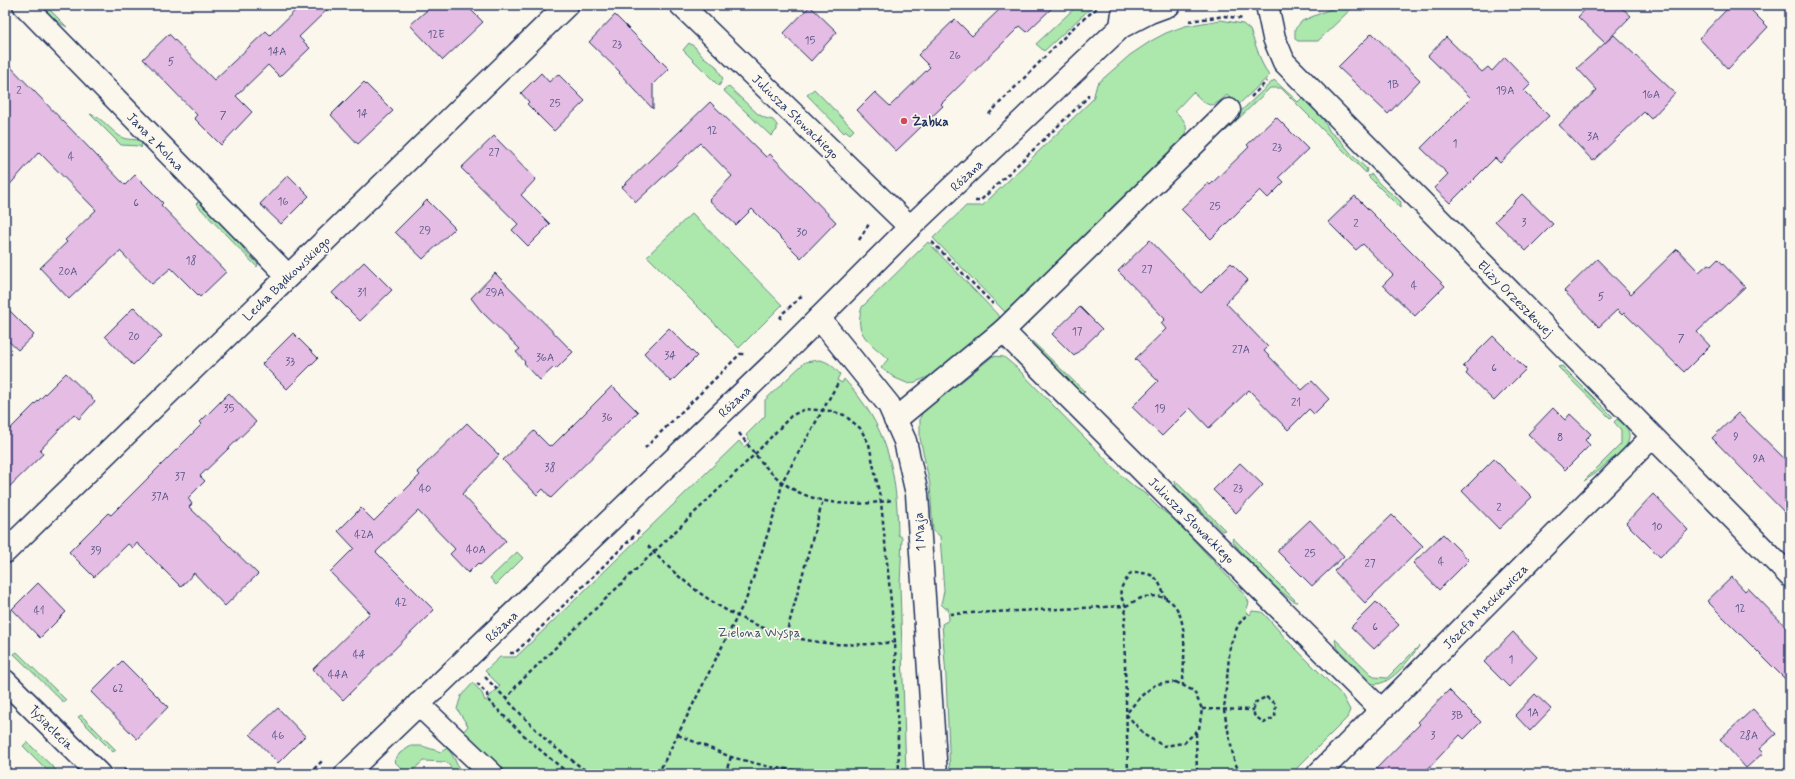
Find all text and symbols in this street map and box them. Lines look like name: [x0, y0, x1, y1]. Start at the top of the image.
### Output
house number: 12E: [427, 28, 445, 42]
house number: 15: [805, 34, 816, 48]
house number: 23: [612, 38, 622, 52]
house number: 14A: [268, 45, 286, 59]
house number: 26: [949, 49, 961, 63]
house number: 5: [168, 55, 175, 69]
street label: Juliusza Słowackiego: [748, 71, 842, 163]
house number: 1B: [1387, 78, 1399, 92]
house number: 2: [16, 84, 22, 98]
house number: 19A: [1496, 84, 1514, 98]
house number: 16A: [1642, 88, 1660, 102]
house number: 25: [549, 97, 561, 111]
house number: 14: [356, 107, 368, 121]
street label: Jana z Kolna: [123, 109, 187, 175]
house number: 7: [220, 109, 227, 123]
place label: Żabka: [912, 114, 949, 131]
marker: Żabka: [899, 116, 909, 126]
house number: 12: [707, 124, 718, 138]
house number: 3A: [1587, 130, 1599, 144]
house number: 1: [1453, 137, 1458, 151]
house number: 23: [1272, 141, 1282, 155]
house number: 27: [489, 146, 500, 160]
house number: 4: [68, 150, 75, 164]
street label: Różana: [947, 156, 987, 196]
house number: 16: [278, 195, 289, 209]
house number: 6: [133, 196, 139, 210]
house number: 25: [1209, 200, 1221, 214]
house number: 3: [1522, 216, 1527, 230]
house number: 2: [1353, 217, 1359, 231]
house number: 29: [419, 224, 431, 238]
house number: 30: [796, 226, 808, 240]
street label: Lecha Bądkowskiego: [240, 233, 335, 326]
house number: 18: [186, 254, 196, 268]
street label: Elizy Orzeszkowej: [1473, 257, 1557, 341]
house number: 27: [1142, 263, 1153, 277]
house number: 20A: [59, 265, 77, 279]
house number: 4: [1411, 279, 1418, 293]
house number: 31: [357, 286, 367, 300]
house number: 29A: [485, 286, 505, 300]
house number: 5: [1598, 290, 1605, 304]
house number: 17: [1072, 325, 1083, 339]
house number: 20: [128, 330, 140, 344]
house number: 7: [1678, 332, 1685, 346]
house number: 27A: [1232, 343, 1250, 357]
house number: 34: [664, 349, 676, 363]
house number: 36A: [536, 351, 554, 365]
house number: 33: [285, 355, 295, 369]
house number: 6: [1491, 361, 1497, 375]
street label: Różana: [715, 382, 755, 422]
house number: 21: [1291, 396, 1301, 410]
house number: 35: [224, 402, 235, 416]
house number: 19: [1154, 402, 1166, 416]
house number: 36: [601, 411, 613, 425]
house number: 9: [1733, 430, 1739, 444]
house number: 8: [1557, 431, 1563, 445]
house number: 9A: [1753, 452, 1765, 466]
house number: 38: [545, 461, 556, 475]
house number: 37: [175, 470, 186, 484]
street label: Juliusza Słowackiego: [1144, 474, 1238, 568]
house number: 40: [419, 482, 431, 496]
house number: 23: [1233, 482, 1243, 496]
house number: 37A: [151, 490, 169, 504]
house number: 2: [1496, 501, 1502, 515]
street label: 1 Maja: [911, 512, 930, 552]
house number: 10: [1651, 520, 1663, 534]
house number: 42A: [354, 528, 374, 542]
house number: 40A: [466, 543, 486, 557]
house number: 39: [90, 544, 102, 558]
house number: 25: [1304, 547, 1316, 561]
house number: 4: [1438, 555, 1445, 569]
house number: 27: [1365, 557, 1376, 571]
street label: Józefa Mackiewicza: [1440, 561, 1532, 653]
house number: 42: [395, 596, 407, 610]
house number: 12: [1735, 602, 1746, 616]
house number: 41: [33, 604, 45, 618]
street label: Różana: [482, 607, 522, 647]
house number: 6: [1372, 620, 1378, 634]
park label: Zielona Wyspa: [718, 625, 801, 642]
house number: 44: [352, 648, 366, 662]
house number: 1: [1509, 653, 1514, 667]
house number: 44A: [328, 668, 348, 682]
house number: 62: [112, 682, 124, 696]
street label: Tysiąclecia: [25, 702, 77, 754]
house number: 1A: [1527, 706, 1539, 720]
house number: 3B: [1451, 709, 1463, 723]
house number: 46: [272, 729, 284, 743]
house number: 3: [1431, 729, 1436, 743]
house number: 28A: [1740, 729, 1758, 743]

